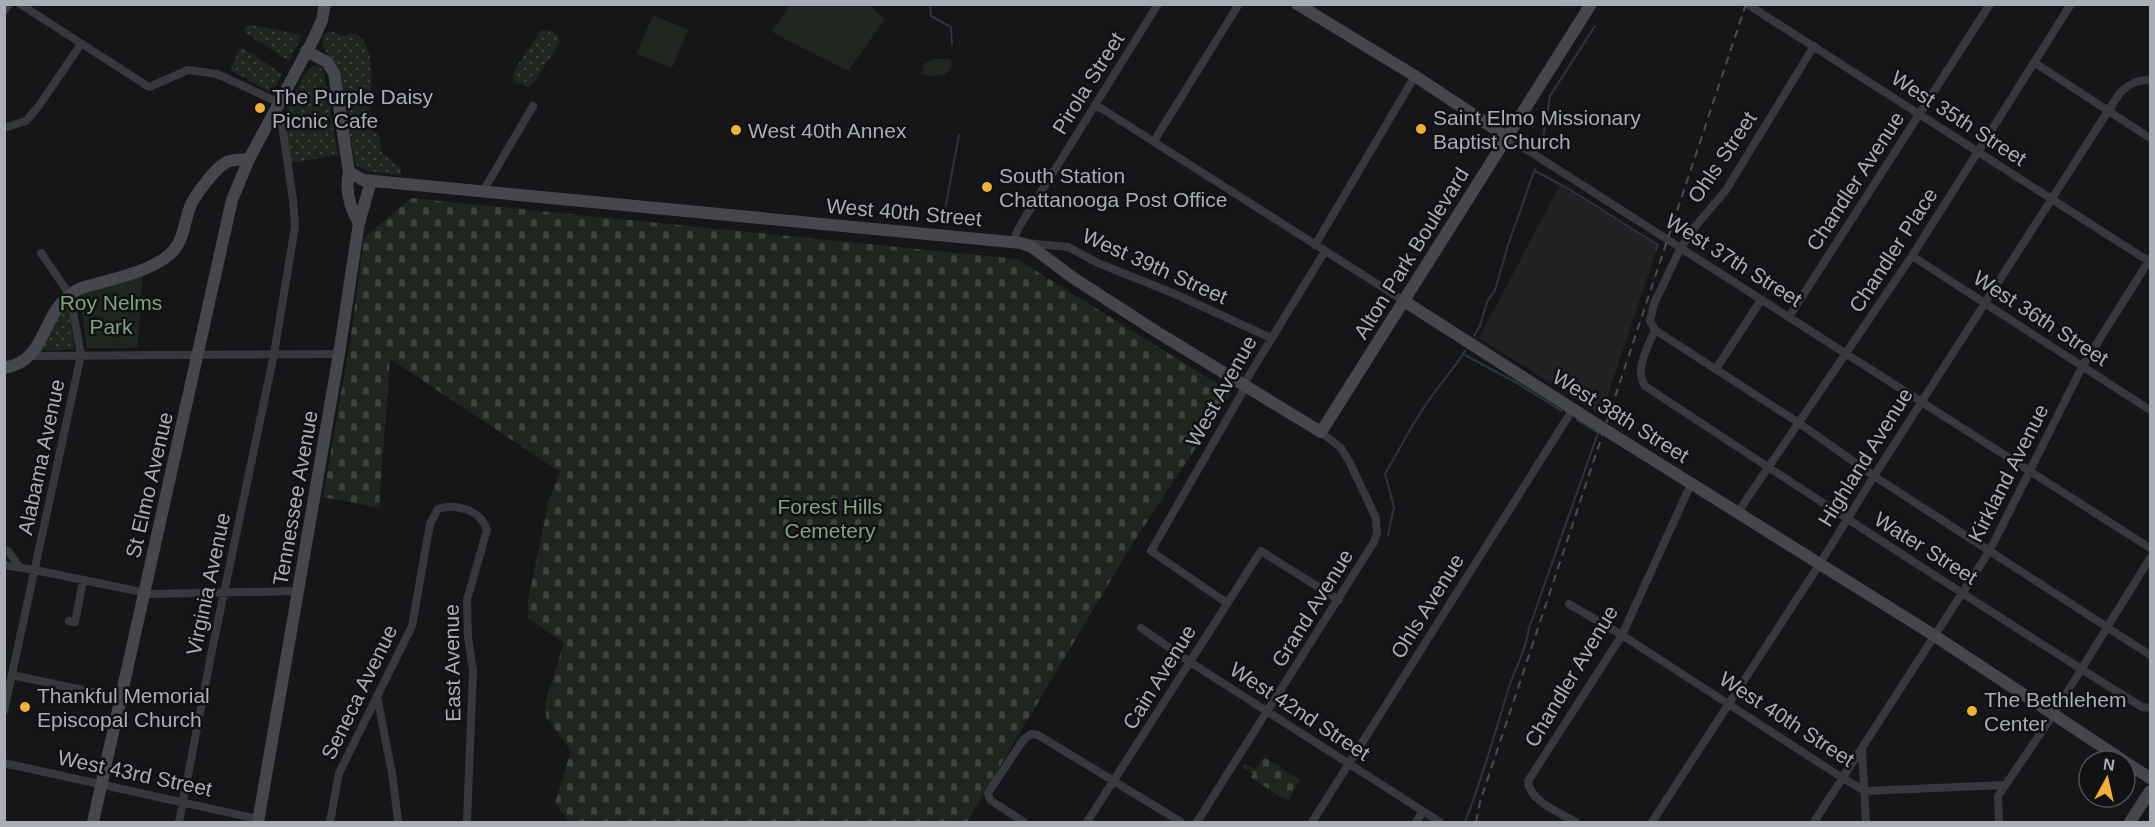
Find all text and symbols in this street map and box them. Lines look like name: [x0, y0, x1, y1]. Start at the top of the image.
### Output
street label: Pirola Street: [1048, 28, 1128, 138]
street label: West 35th Street: [1887, 66, 2031, 170]
place label: The Purple Daisy Picnic Cafe: [272, 85, 434, 132]
marker: The Purple Daisy Picnic Cafe: [253, 101, 267, 115]
place label: Saint Elmo Missionary Baptist Church: [1433, 106, 1641, 153]
street label: Ohls Street: [1683, 107, 1761, 207]
street label: Chandler Avenue: [1802, 107, 1908, 255]
place label: West 40th Annex: [748, 119, 907, 142]
marker: Saint Elmo Missionary Baptist Church: [1414, 122, 1428, 136]
marker: West 40th Annex: [729, 123, 743, 137]
street label: Alton Park Boulevard: [1349, 163, 1473, 343]
place label: South Station Chattanooga Post Office: [999, 164, 1227, 211]
marker: South Station Chattanooga Post Office: [980, 180, 994, 194]
street label: Chandler Place: [1844, 184, 1942, 316]
street label: West 40th Street: [825, 194, 983, 230]
street label: West 37th Street: [1662, 209, 1806, 311]
street label: West 39th Street: [1079, 224, 1231, 308]
street label: West 36th Street: [1969, 266, 2113, 370]
park label: Roy Nelms Park: [60, 291, 162, 338]
street label: West Avenue: [1181, 332, 1261, 450]
street label: West 38th Street: [1549, 365, 1693, 467]
street label: Alabama Avenue: [13, 377, 69, 537]
street label: Highland Avenue: [1813, 384, 1917, 530]
street label: Kirkland Avenue: [1963, 400, 2053, 546]
street label: Tennessee Avenue: [268, 409, 322, 587]
street label: St Elmo Avenue: [121, 410, 177, 560]
park label: Forest Hills Cemetery: [777, 495, 883, 542]
street label: Water Street: [1870, 507, 1982, 589]
street label: Virginia Avenue: [182, 511, 234, 657]
street label: Grand Avenue: [1267, 545, 1357, 671]
street label: Ohls Avenue: [1386, 550, 1468, 662]
street label: Chandler Avenue: [1520, 601, 1622, 751]
street label: East Avenue: [439, 604, 465, 722]
street label: Seneca Avenue: [316, 621, 402, 763]
street label: Cain Avenue: [1118, 621, 1200, 733]
street label: West 42nd Street: [1226, 657, 1374, 765]
street label: West 40th Street: [1715, 667, 1859, 771]
place label: Thankful Memorial Episcopal Church: [37, 684, 210, 731]
place label: The Bethlehem Center: [1984, 688, 2126, 735]
marker: Thankful Memorial Episcopal Church: [18, 700, 32, 714]
marker: The Bethlehem Center: [1965, 704, 1979, 718]
street label: West 43rd Street: [56, 745, 214, 801]
north arrow: [2077, 749, 2137, 809]
text: N: [2102, 755, 2116, 774]

